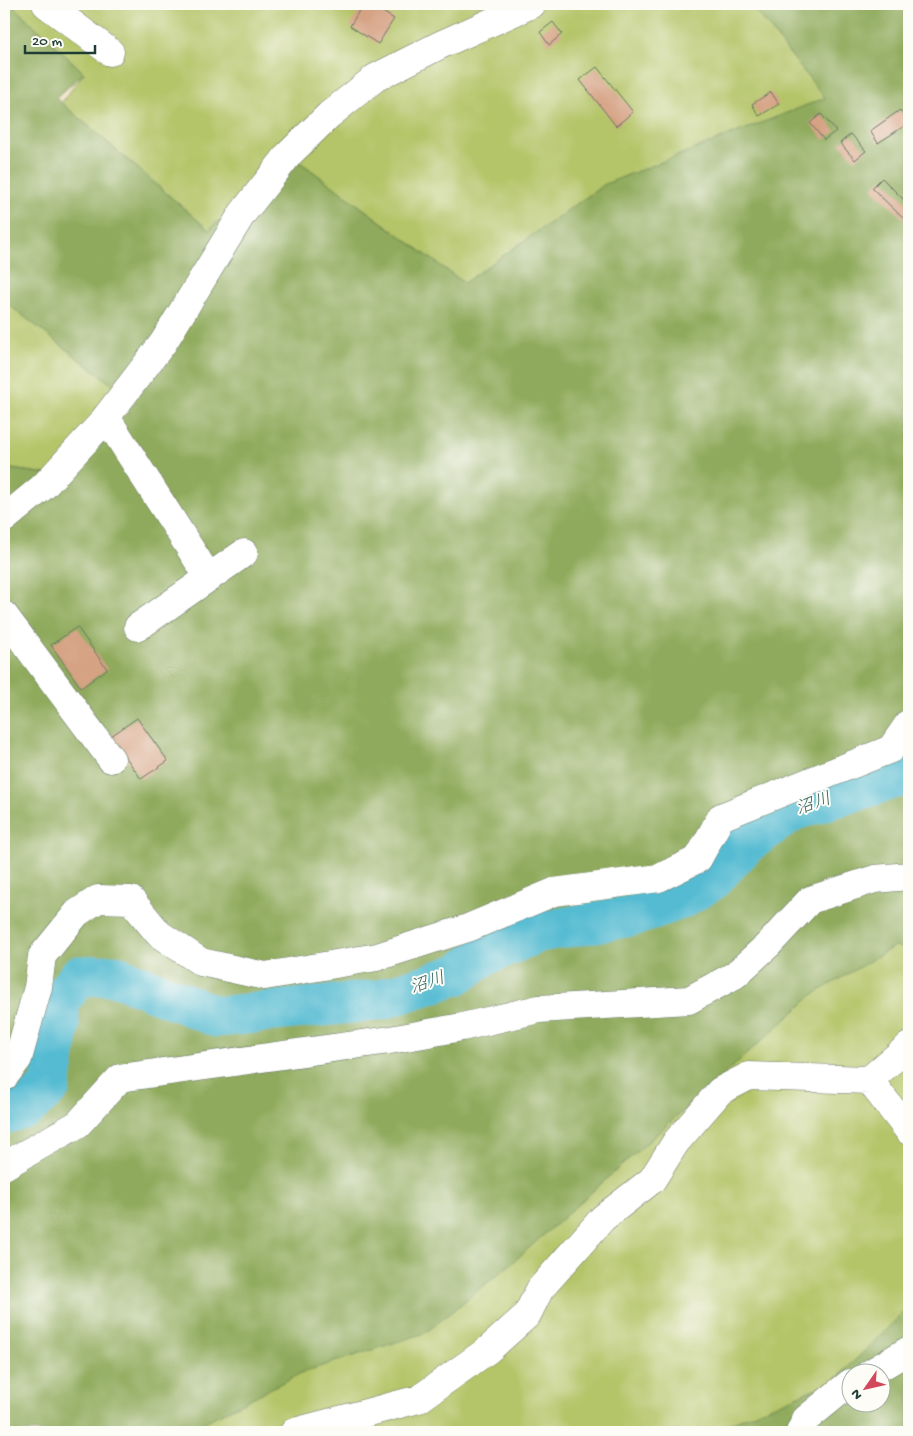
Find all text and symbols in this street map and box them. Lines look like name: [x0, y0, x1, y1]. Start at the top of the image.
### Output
scale bar: [25, 22, 95, 54]
text: 20 m: [32, 33, 62, 51]
water label: 沼川: [794, 789, 834, 821]
water label: 沼川: [408, 968, 448, 1000]
north arrow: [840, 1364, 890, 1414]
text: N: [848, 1385, 867, 1402]

